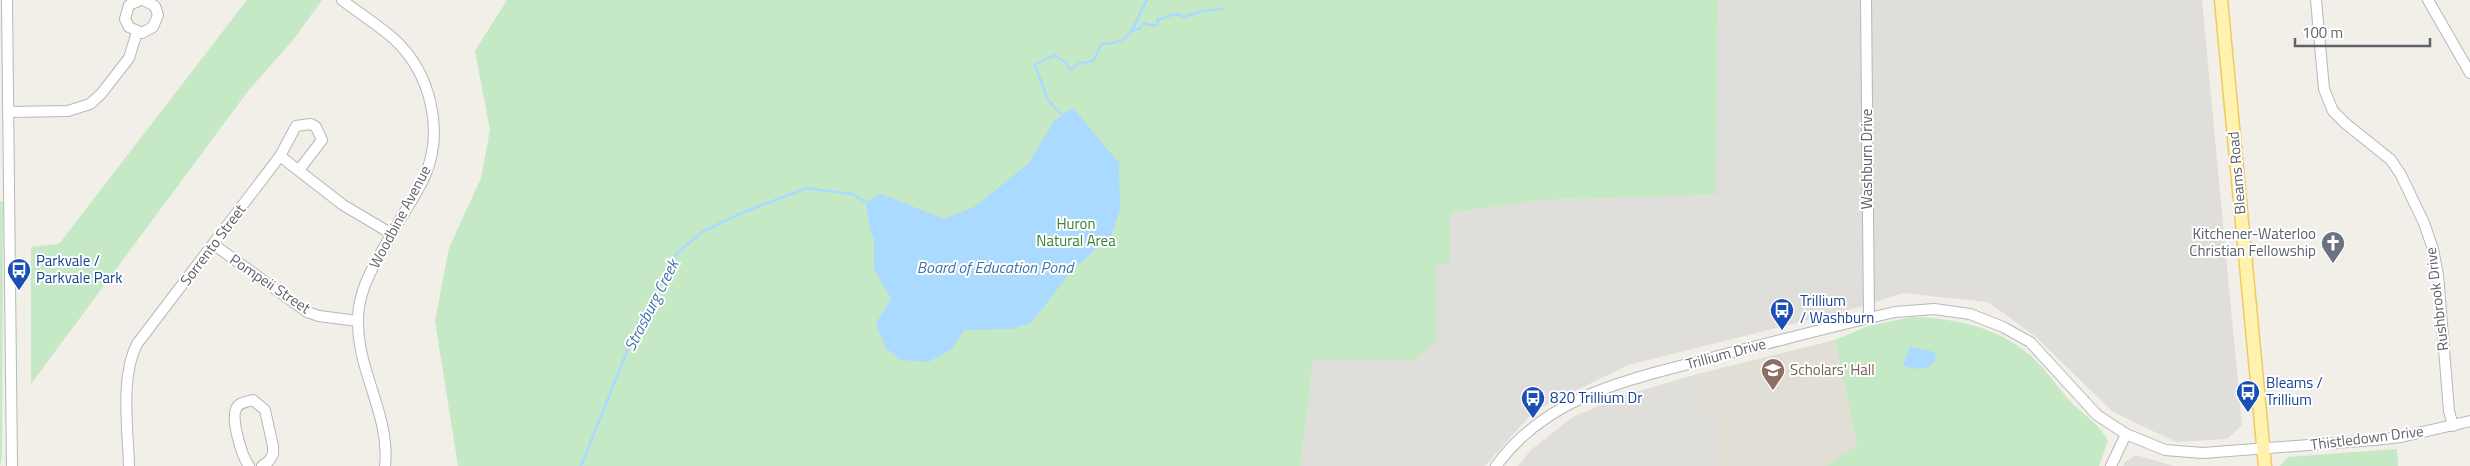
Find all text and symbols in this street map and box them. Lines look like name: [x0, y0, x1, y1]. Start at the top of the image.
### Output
scale bar: [2295, 15, 2430, 47]
text: 100 m: [2302, 21, 2343, 44]
street label: Washburn Drive: [1855, 109, 1878, 209]
street label: Bleams Road: [2221, 131, 2252, 215]
street label: Woodbine Avenue: [363, 161, 436, 272]
street label: Sorrento Street: [174, 198, 251, 290]
park label: Huron Natural Area: [1036, 212, 1116, 252]
place label: Kitchener-Waterloo Christian Fellowship: [2189, 222, 2316, 262]
church icon: Kitchener-Waterloo Christian Fellowship: [2320, 230, 2346, 264]
street label: Rushbrook Drive: [2419, 246, 2454, 352]
street label: Pompeii Street: [225, 248, 316, 320]
place label: Parkvale / Parkvale Park: [36, 249, 122, 289]
water label: Strasburg Creek: [618, 254, 685, 355]
water label: Board of Education Pond: [917, 255, 1075, 279]
bus stop icon: Parkvale / Parkvale Park: [6, 257, 32, 291]
place label: Trillium / Washburn: [1800, 289, 1874, 329]
bus stop icon: Trillium / Washburn: [1769, 297, 1795, 331]
street label: Trillium Drive: [1683, 332, 1768, 375]
school or university icon: Scholars' Hall: [1760, 357, 1786, 391]
place label: Scholars' Hall: [1790, 358, 1875, 381]
place label: Bleams / Trillium: [2266, 371, 2323, 411]
bus stop icon: Bleams / Trillium: [2235, 379, 2261, 413]
bus stop icon: 820 Trillium Dr: [1520, 385, 1546, 419]
place label: 820 Trillium Dr: [1550, 386, 1642, 409]
street label: Thistledown Drive: [2309, 419, 2425, 456]

